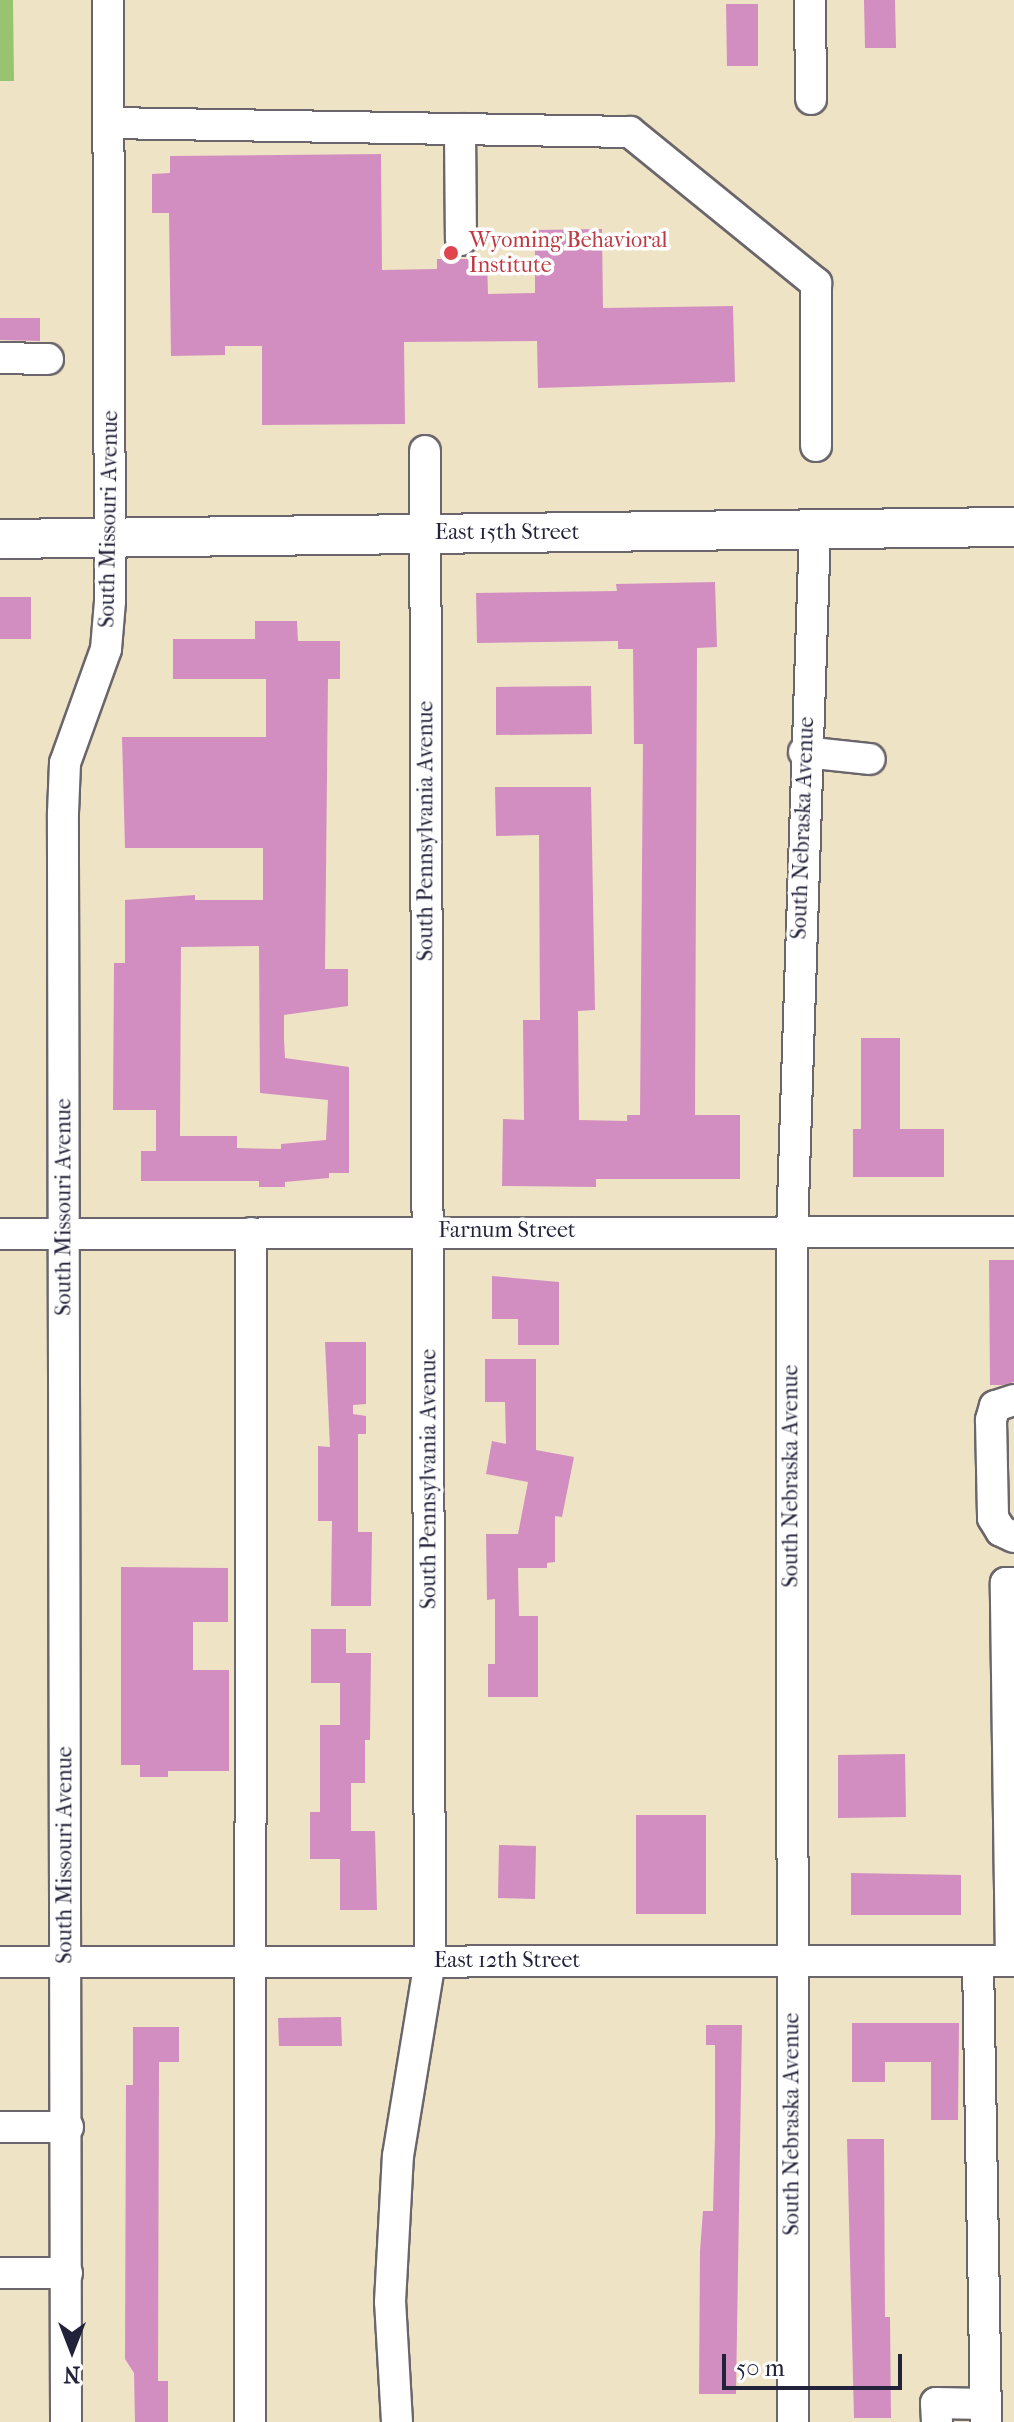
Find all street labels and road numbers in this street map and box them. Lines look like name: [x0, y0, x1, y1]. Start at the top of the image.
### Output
street label: South Missouri Avenue: [94, 410, 124, 628]
street label: East 15th Street: [435, 520, 579, 546]
street label: South Pennsylvania Avenue: [413, 701, 439, 961]
street label: South Nebraska Avenue: [786, 716, 820, 940]
street label: South Missouri Avenue: [51, 1098, 77, 1316]
street label: Farnum Street: [438, 1218, 576, 1244]
street label: South Pennsylvania Avenue: [416, 1349, 442, 1609]
street label: South Nebraska Avenue: [778, 1365, 804, 1587]
street label: South Missouri Avenue: [52, 1746, 78, 1964]
street label: East 12th Street: [434, 1948, 580, 1974]
street label: South Nebraska Avenue: [779, 2013, 805, 2235]

